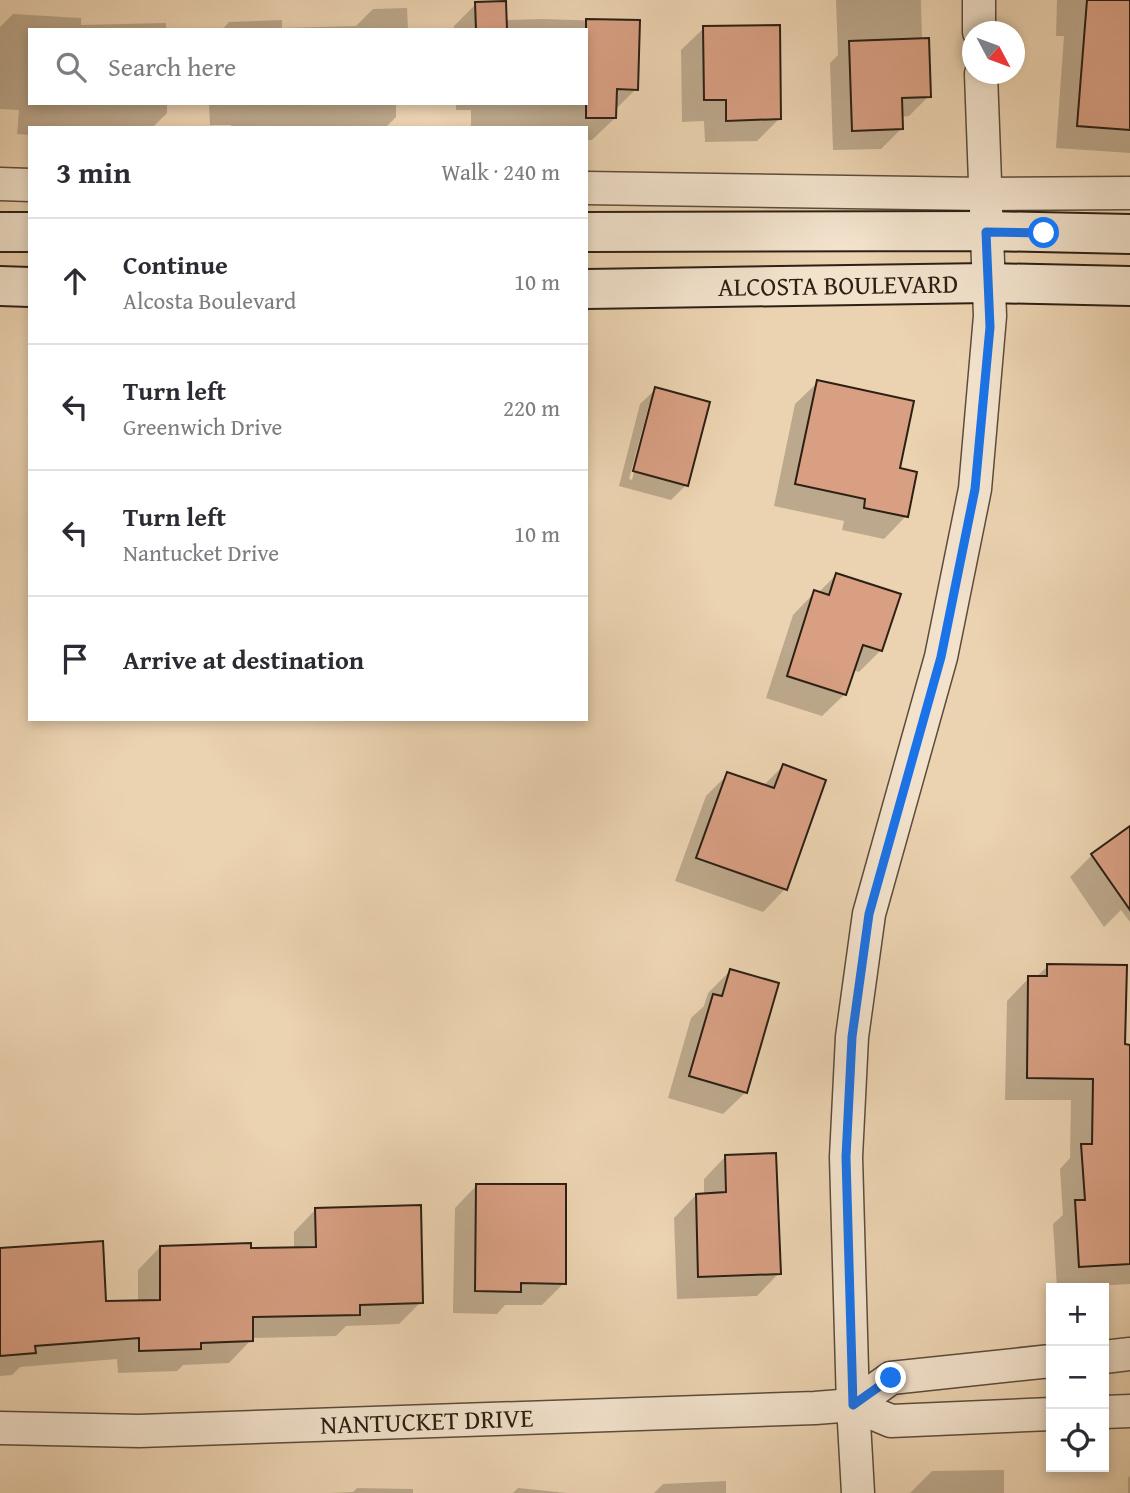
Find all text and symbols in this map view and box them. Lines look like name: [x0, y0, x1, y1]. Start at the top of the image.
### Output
north arrow: [962, 21, 1025, 84]
search box: [28, 28, 588, 105]
text: Search here: [108, 47, 236, 86]
icon: search: [52, 48, 90, 86]
text: 3 min: [56, 150, 131, 194]
text: Walk · 240 m: [441, 155, 560, 188]
route start: [1028, 217, 1059, 248]
text: Continue: [123, 245, 228, 284]
icon: ahead: [56, 262, 94, 300]
street label: ALCOSTA BOULEVARD: [718, 263, 958, 306]
text: 10 m: [514, 265, 560, 298]
text: Alcosta Boulevard: [123, 284, 296, 317]
text: Turn left: [123, 371, 226, 410]
icon: left: [56, 388, 94, 426]
text: 220 m: [503, 391, 560, 424]
text: Greenwich Drive: [123, 410, 282, 443]
text: Turn left: [123, 497, 226, 536]
icon: left: [56, 514, 94, 552]
text: 10 m: [514, 517, 560, 550]
text: Nantucket Drive: [123, 536, 279, 569]
icon: arrive: [56, 640, 94, 678]
text: Arrive at destination: [123, 640, 364, 679]
map controls: [1046, 1283, 1109, 1472]
button: +: [1046, 1283, 1109, 1346]
button: −: [1046, 1346, 1109, 1409]
route end: [875, 1362, 906, 1393]
street label: NANTUCKET DRIVE: [319, 1398, 534, 1444]
button: locate: [1046, 1409, 1109, 1472]

